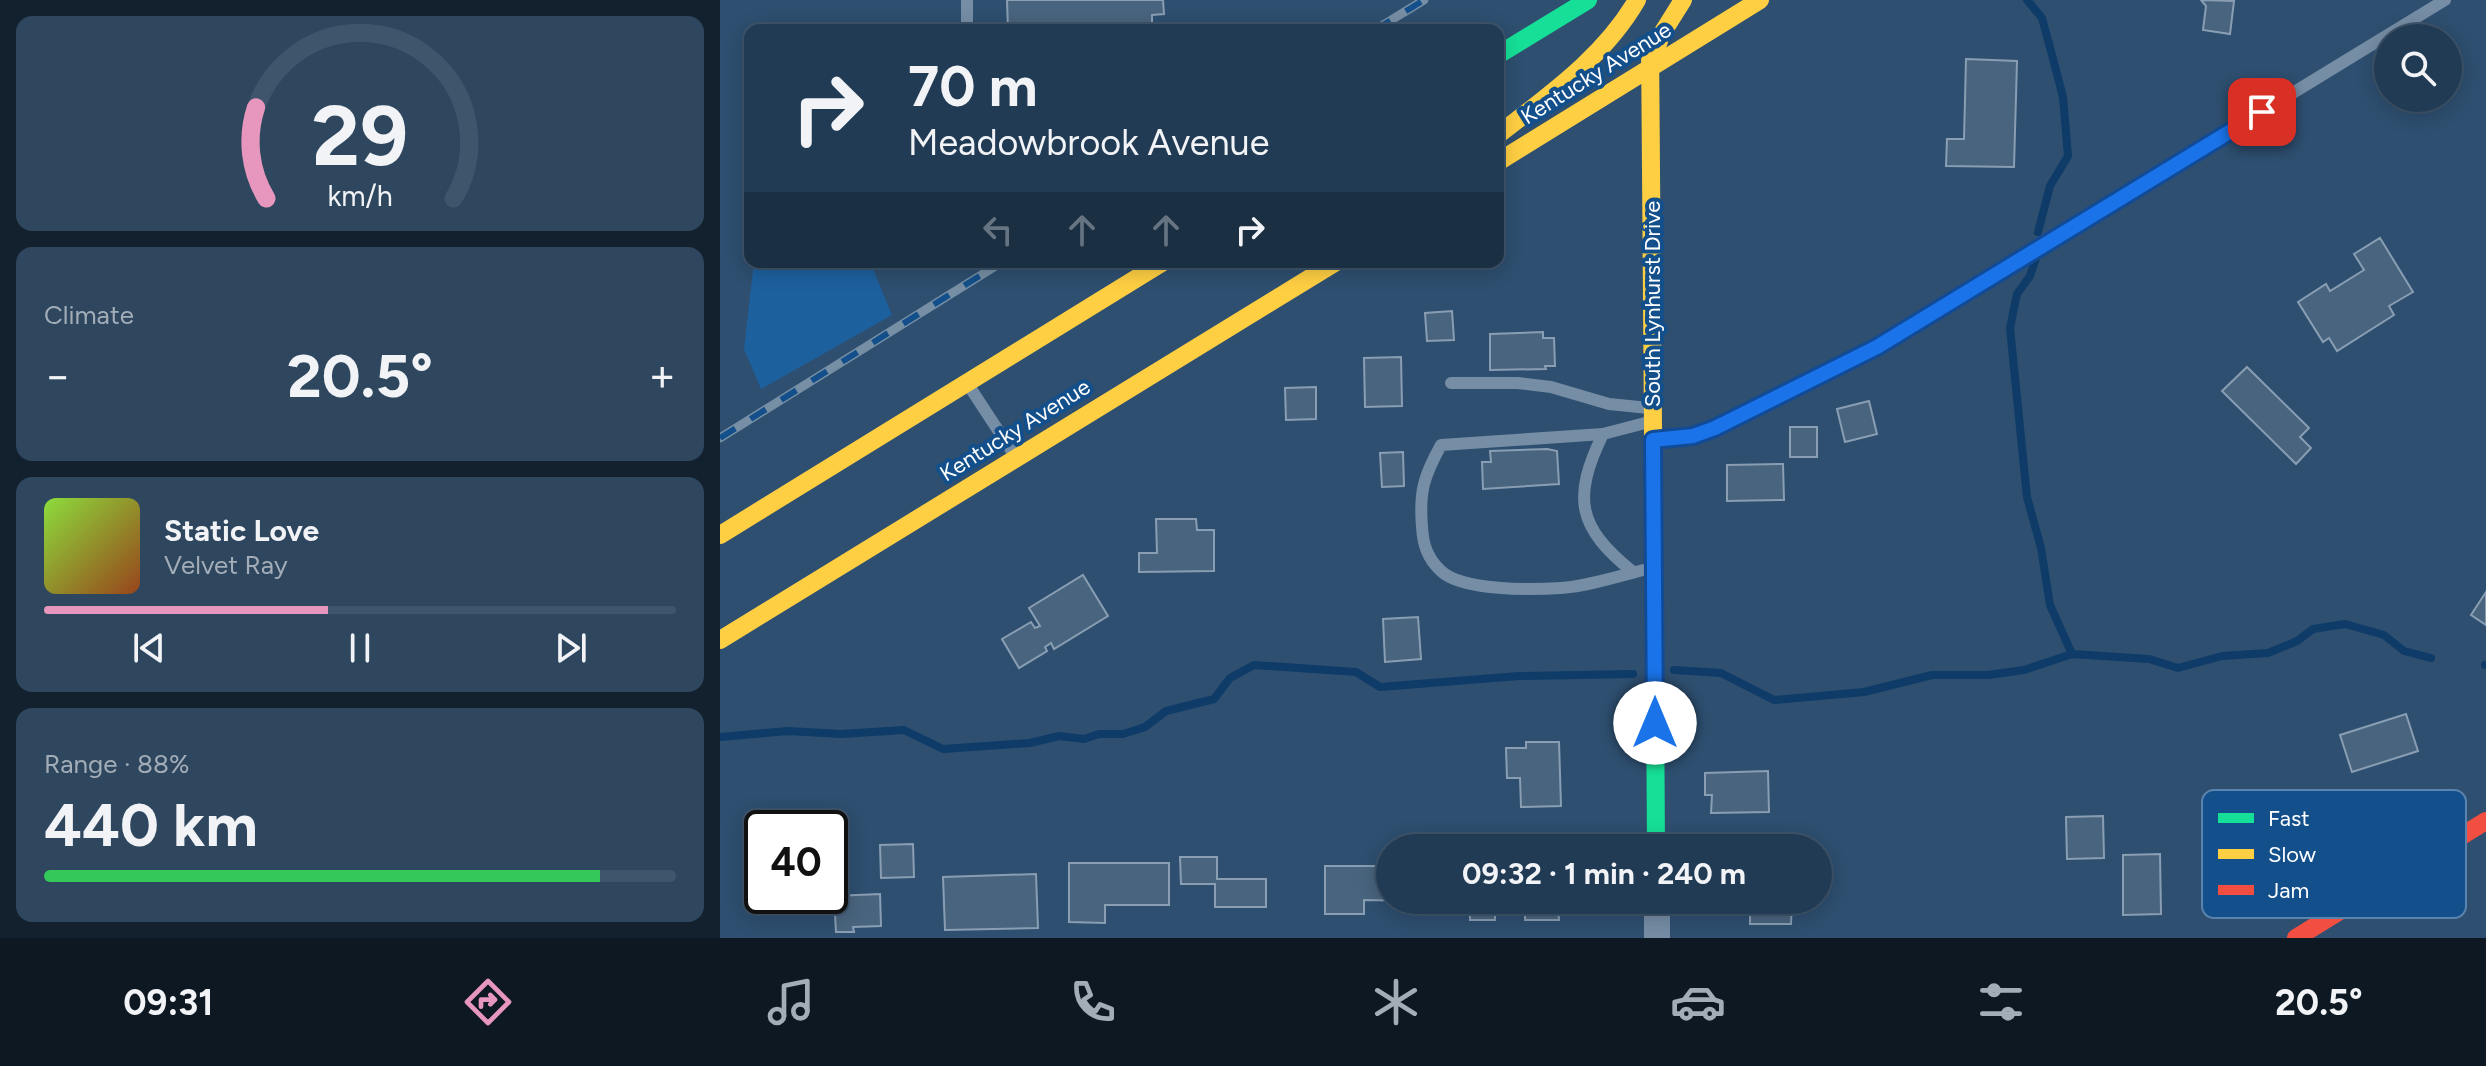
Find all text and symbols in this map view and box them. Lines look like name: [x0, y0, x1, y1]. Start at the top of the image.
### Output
street label: Kentucky Avenue: [1516, 16, 1676, 130]
map controls: [2374, 24, 2462, 112]
button: search: [2374, 24, 2462, 112]
text: 70 m: [908, 53, 1038, 120]
icon: right: [776, 56, 880, 160]
pin: [2228, 78, 2296, 146]
text: 29: [312, 86, 408, 186]
icon: arrive: [2240, 90, 2284, 134]
text: Meadowbrook Avenue: [908, 121, 1269, 164]
text: km/h: [327, 179, 393, 213]
street label: South Lynhurst Drive: [1639, 201, 1666, 407]
icon: left: [976, 208, 1020, 252]
icon: ahead: [1060, 208, 1104, 252]
icon: ahead: [1144, 208, 1188, 252]
icon: right: [1228, 208, 1272, 252]
text: Climate: [44, 299, 134, 331]
text: 20.5°: [287, 340, 433, 412]
text: −: [44, 349, 71, 402]
text: +: [649, 349, 676, 402]
street label: Kentucky Avenue: [935, 373, 1095, 487]
text: Static Love: [164, 512, 319, 549]
text: Velvet Ray: [164, 549, 288, 581]
icon: previous: [127, 626, 171, 670]
icon: pause: [338, 626, 382, 670]
icon: next: [549, 626, 593, 670]
position arrow: [1613, 681, 1697, 765]
text: Range · 88%: [44, 748, 189, 780]
text: 440 km: [44, 789, 258, 861]
legend: [2202, 790, 2466, 918]
text: Fast: [2268, 805, 2310, 832]
speed limit sign: 40: [744, 810, 848, 914]
text: Slow: [2268, 841, 2317, 868]
text: 09:32 · 1 min · 240 m: [1462, 855, 1746, 892]
text: Jam: [2268, 877, 2309, 904]
icon: directions: [460, 974, 516, 1030]
icon: music: [763, 974, 819, 1030]
icon: phone: [1065, 974, 1121, 1030]
icon: climate: [1368, 974, 1424, 1030]
icon: car: [1670, 974, 1726, 1030]
icon: filters: [1973, 974, 2029, 1030]
text: 09:31: [123, 981, 214, 1024]
text: 20.5°: [2275, 981, 2363, 1024]

